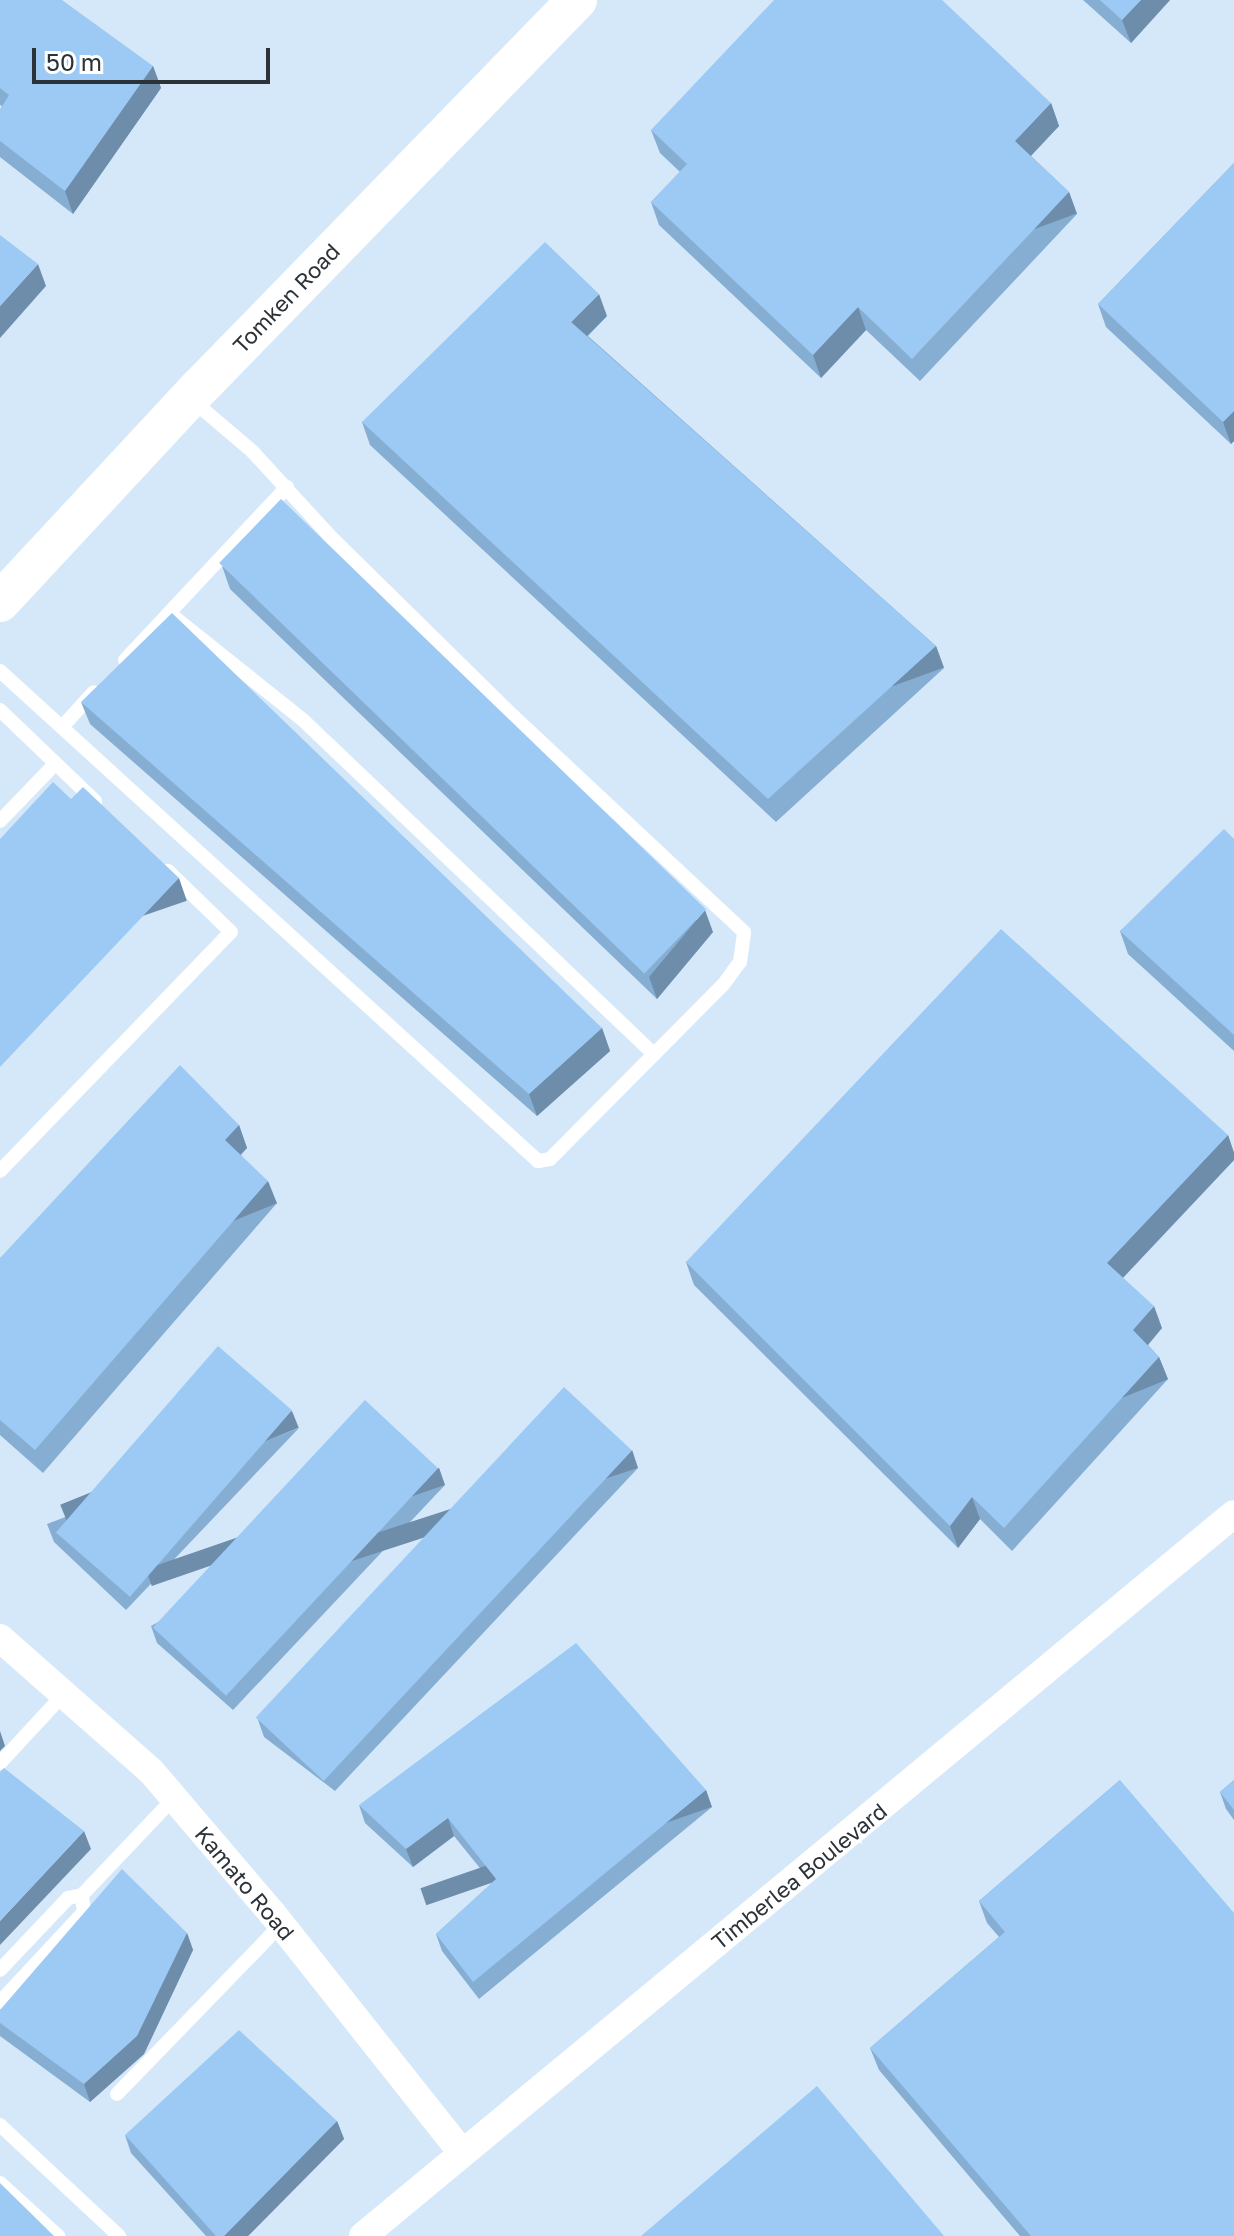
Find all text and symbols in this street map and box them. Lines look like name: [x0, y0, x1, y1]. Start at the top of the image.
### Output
scale bar: [36, 32, 274, 82]
text: 50 m: [46, 47, 102, 76]
street label: Tomken Road: [227, 238, 345, 358]
street label: Timberlea Boulevard: [706, 1797, 892, 1955]
street label: Kamato Road: [190, 1821, 300, 1945]

